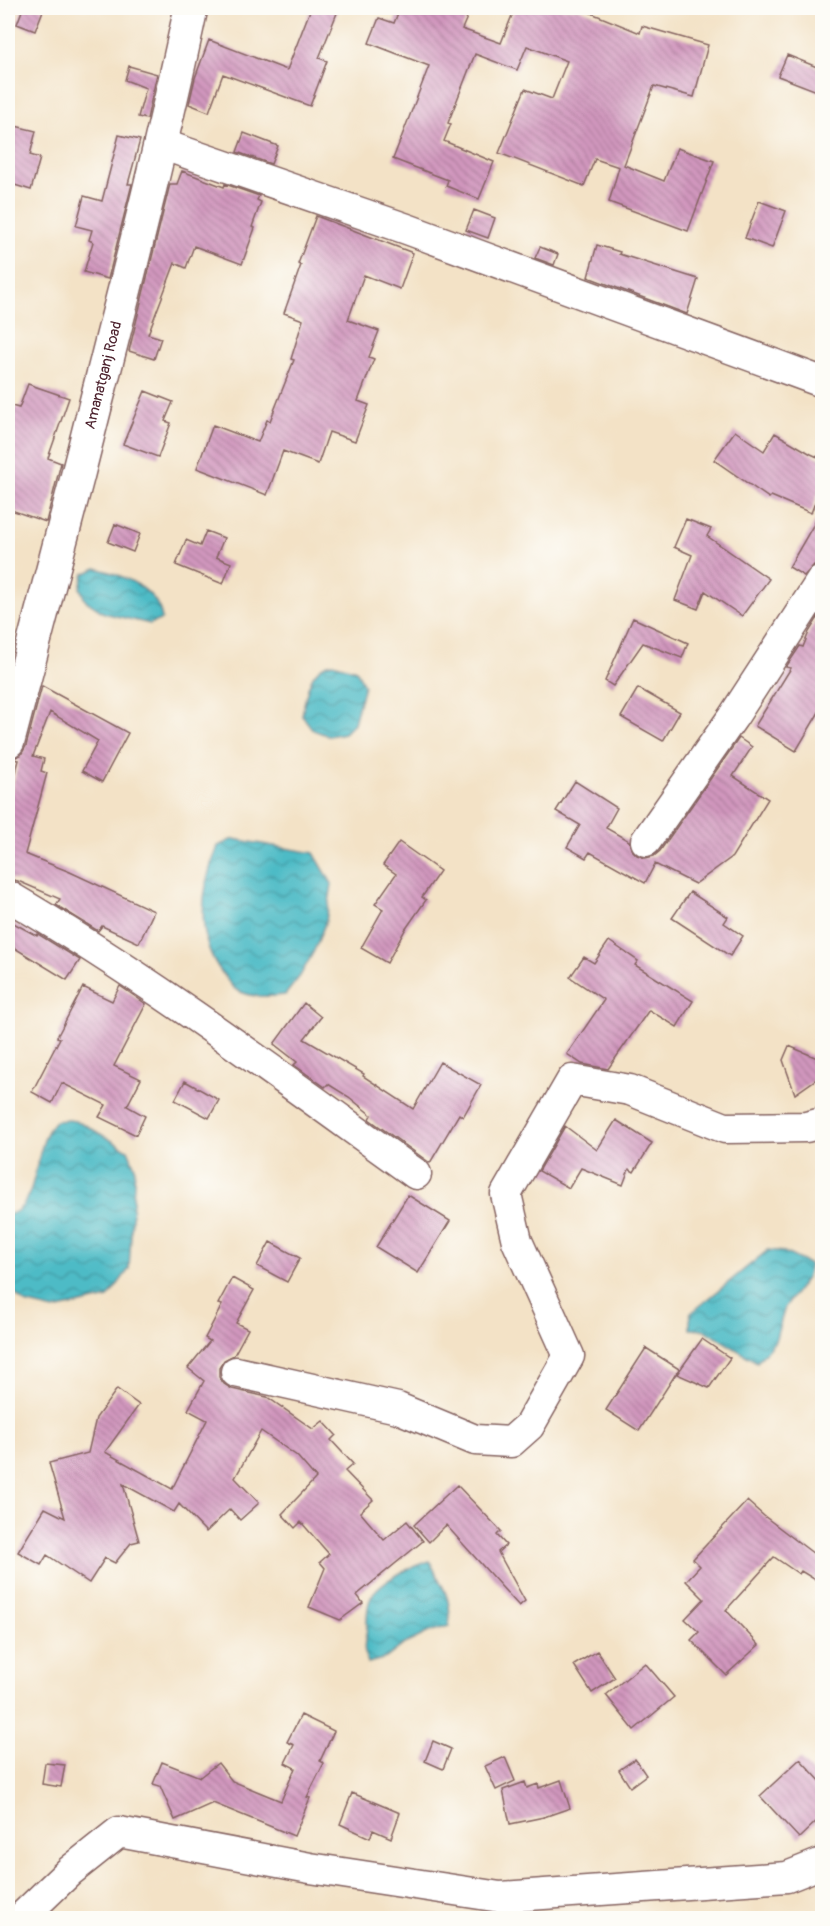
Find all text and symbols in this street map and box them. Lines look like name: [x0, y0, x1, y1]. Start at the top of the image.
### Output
street label: Amanatganj Road: [80, 319, 126, 431]

